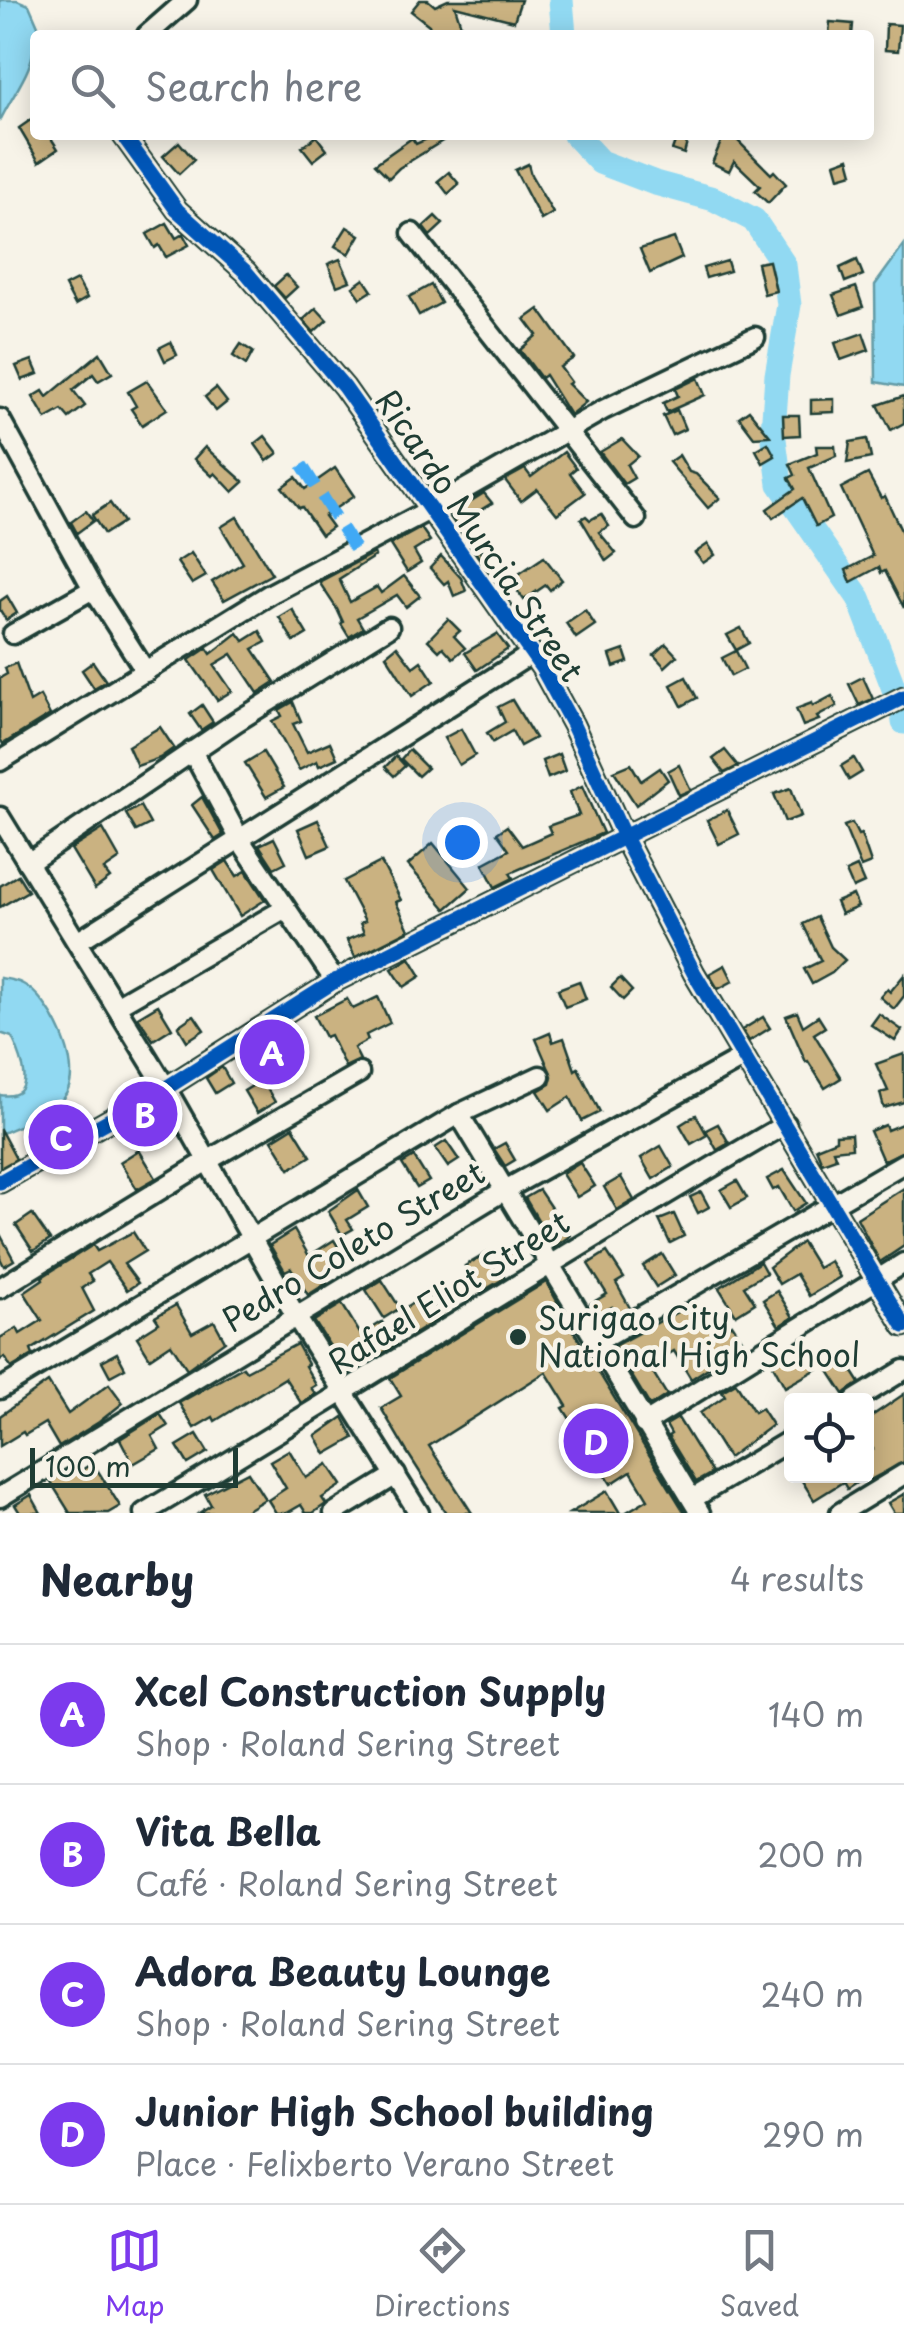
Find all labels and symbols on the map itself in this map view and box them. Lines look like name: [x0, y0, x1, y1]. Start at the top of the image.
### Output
street label: Ricardo Murcia Street: [365, 379, 597, 691]
your location: [437, 817, 488, 868]
pin: A: [240, 1014, 304, 1090]
pin: B: [112, 1076, 178, 1152]
pin: C: [28, 1100, 94, 1174]
street label: Pedro Coleto Street: [213, 1148, 493, 1343]
street label: Rafael Eliot Street: [318, 1198, 578, 1385]
place label: Surigao City National High School: [538, 1293, 860, 1378]
marker: Surigao City National High School: [507, 1326, 529, 1348]
pin: D: [564, 1404, 628, 1478]
scale bar: [30, 1443, 238, 1488]

